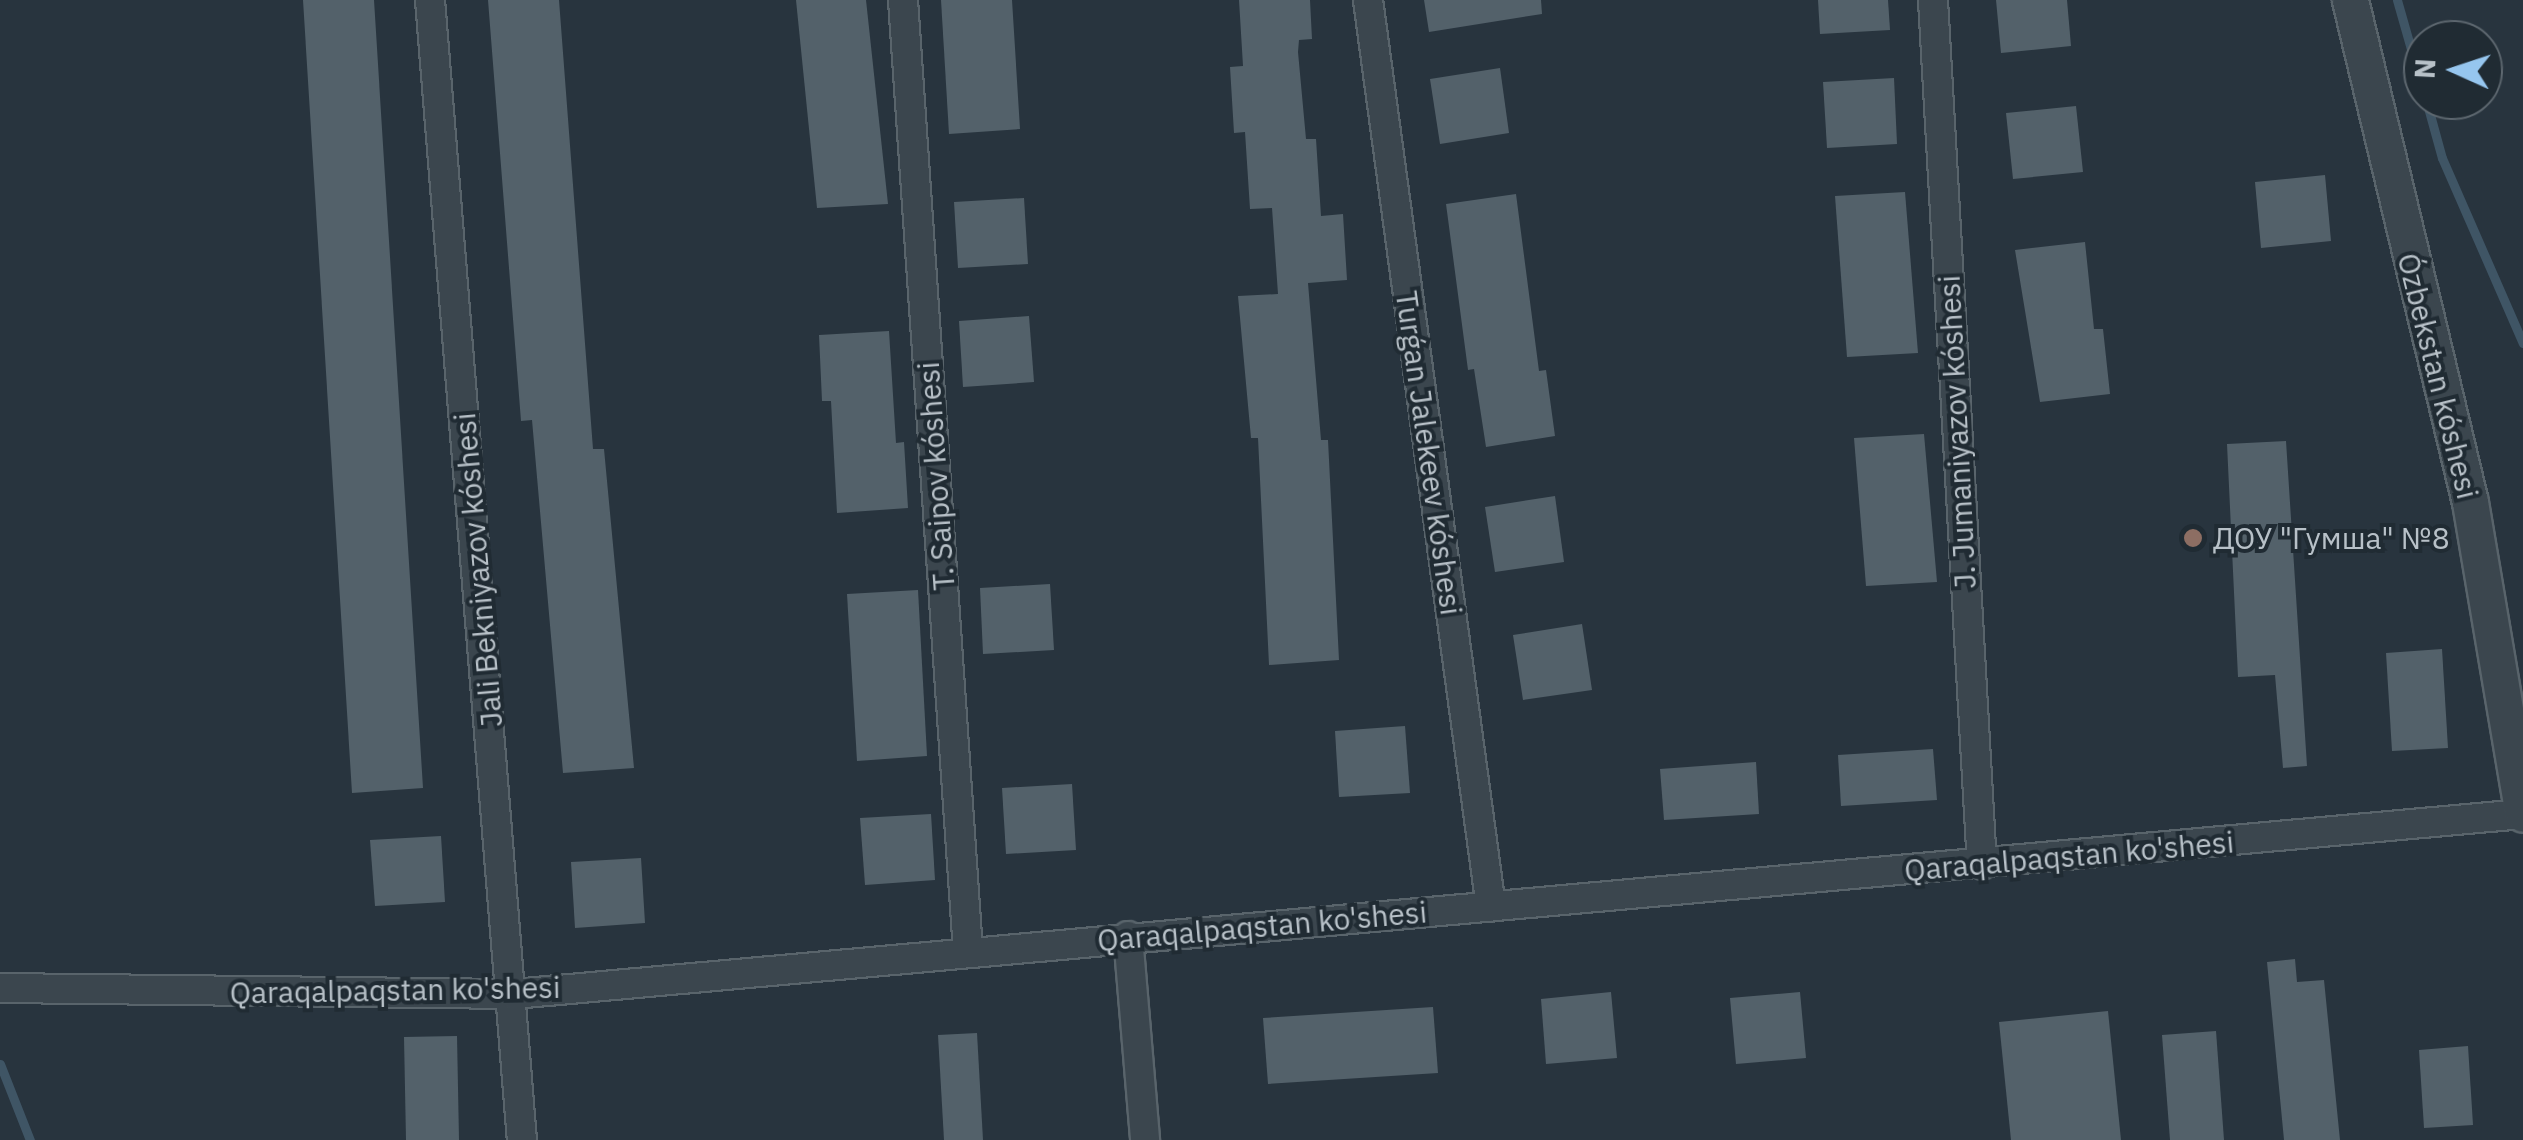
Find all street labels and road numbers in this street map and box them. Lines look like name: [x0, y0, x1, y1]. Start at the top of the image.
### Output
street label: Ózbekstan kóshesi: [2390, 249, 2486, 503]
street label: J. Jumaniyazov kóshesi: [1931, 274, 1983, 590]
street label: Turǵan Jalekeev kóshesi: [1388, 289, 1470, 617]
street label: T. Saipov kóshesi: [910, 360, 962, 592]
street label: Jali Bekniyazov kóshesi: [446, 411, 510, 729]
street label: Qaraqalpaqstan ko'shesi: [1903, 824, 2235, 888]
street label: Qaraqalpaqstan ko'shesi: [1096, 894, 1428, 958]
street label: Qaraqalpaqstan ko'shesi: [229, 969, 561, 1011]

